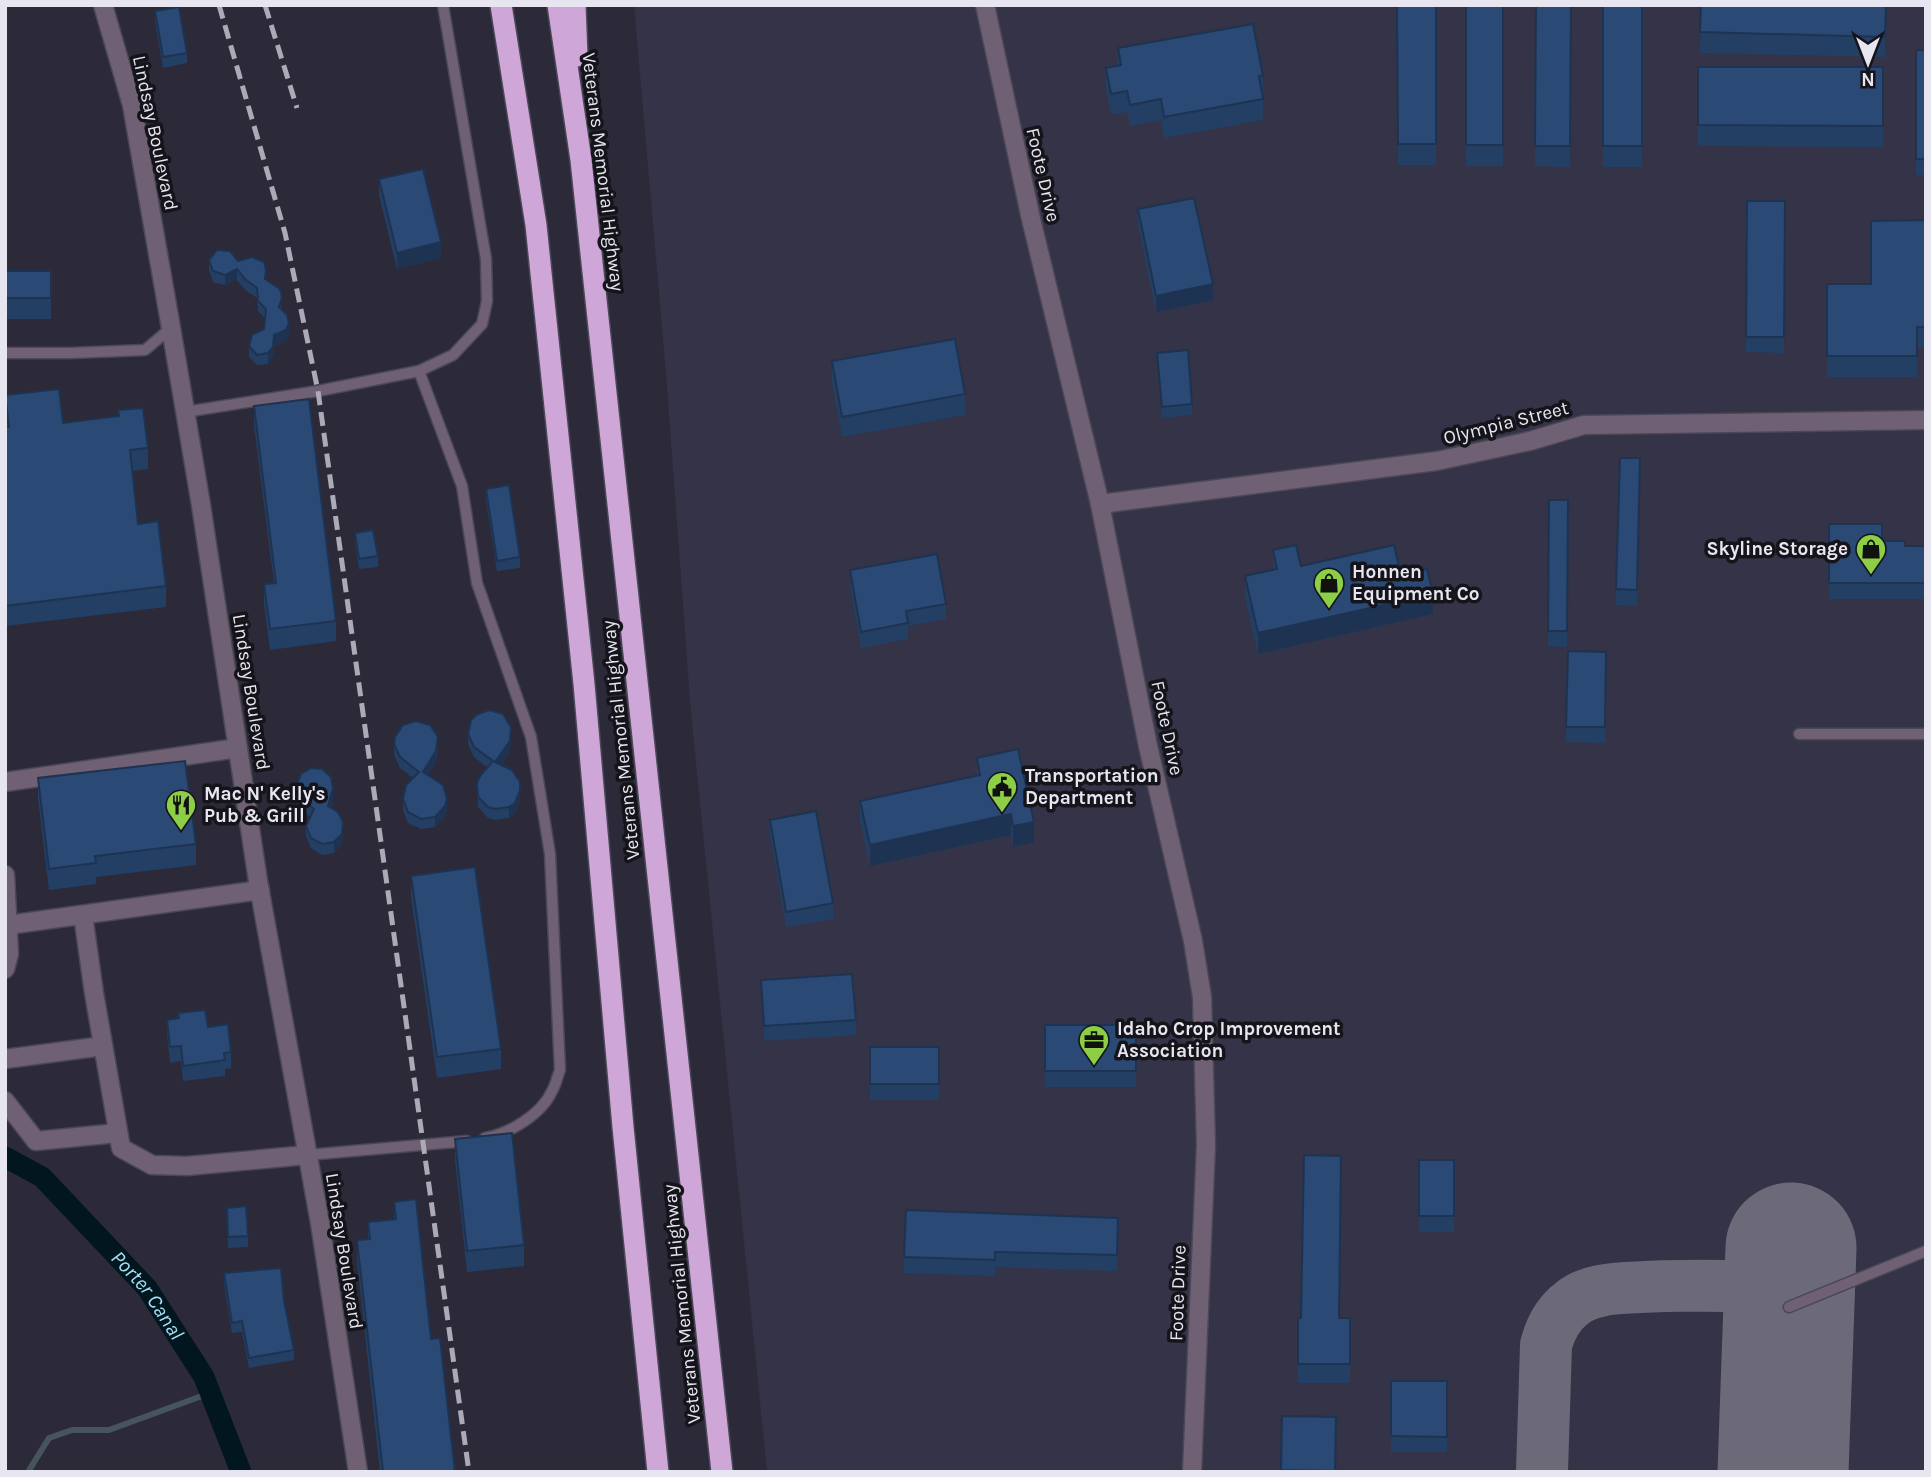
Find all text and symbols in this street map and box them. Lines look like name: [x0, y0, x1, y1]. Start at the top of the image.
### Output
north arrow: [1833, 28, 1903, 98]
street label: Veterans Memorial Highway: [577, 51, 629, 293]
street label: Lindsay Boulevard: [128, 53, 182, 213]
text: N: [1861, 68, 1875, 90]
street label: Foote Drive: [1021, 126, 1065, 224]
street label: Olympia Street: [1441, 397, 1571, 449]
shop icon: Skyline Storage: [1854, 532, 1888, 576]
place label: Skyline Storage: [1706, 538, 1848, 560]
place label: Honnen Equipment Co: [1352, 561, 1480, 605]
shop icon: Honnen Equipment Co: [1312, 566, 1346, 610]
street label: Lindsay Boulevard: [228, 612, 274, 772]
street label: Veterans Memorial Highway: [597, 619, 645, 861]
street label: Foote Drive: [1146, 679, 1188, 777]
place label: Transportation Department: [1025, 765, 1159, 809]
public building icon: Transportation Department: [985, 770, 1019, 814]
place label: Mac N' Kelly's Pub & Grill: [204, 783, 326, 827]
restaurant icon: Mac N' Kelly's Pub & Grill: [164, 788, 198, 832]
place label: Idaho Crop Improvement Association: [1117, 1018, 1341, 1062]
office icon: Idaho Crop Improvement Association: [1077, 1023, 1111, 1067]
street label: Lindsay Boulevard: [321, 1171, 367, 1331]
street label: Veterans Memorial Highway: [658, 1183, 706, 1425]
street label: Foote Drive: [1165, 1245, 1191, 1341]
water label: Porter Canal: [106, 1246, 189, 1344]

